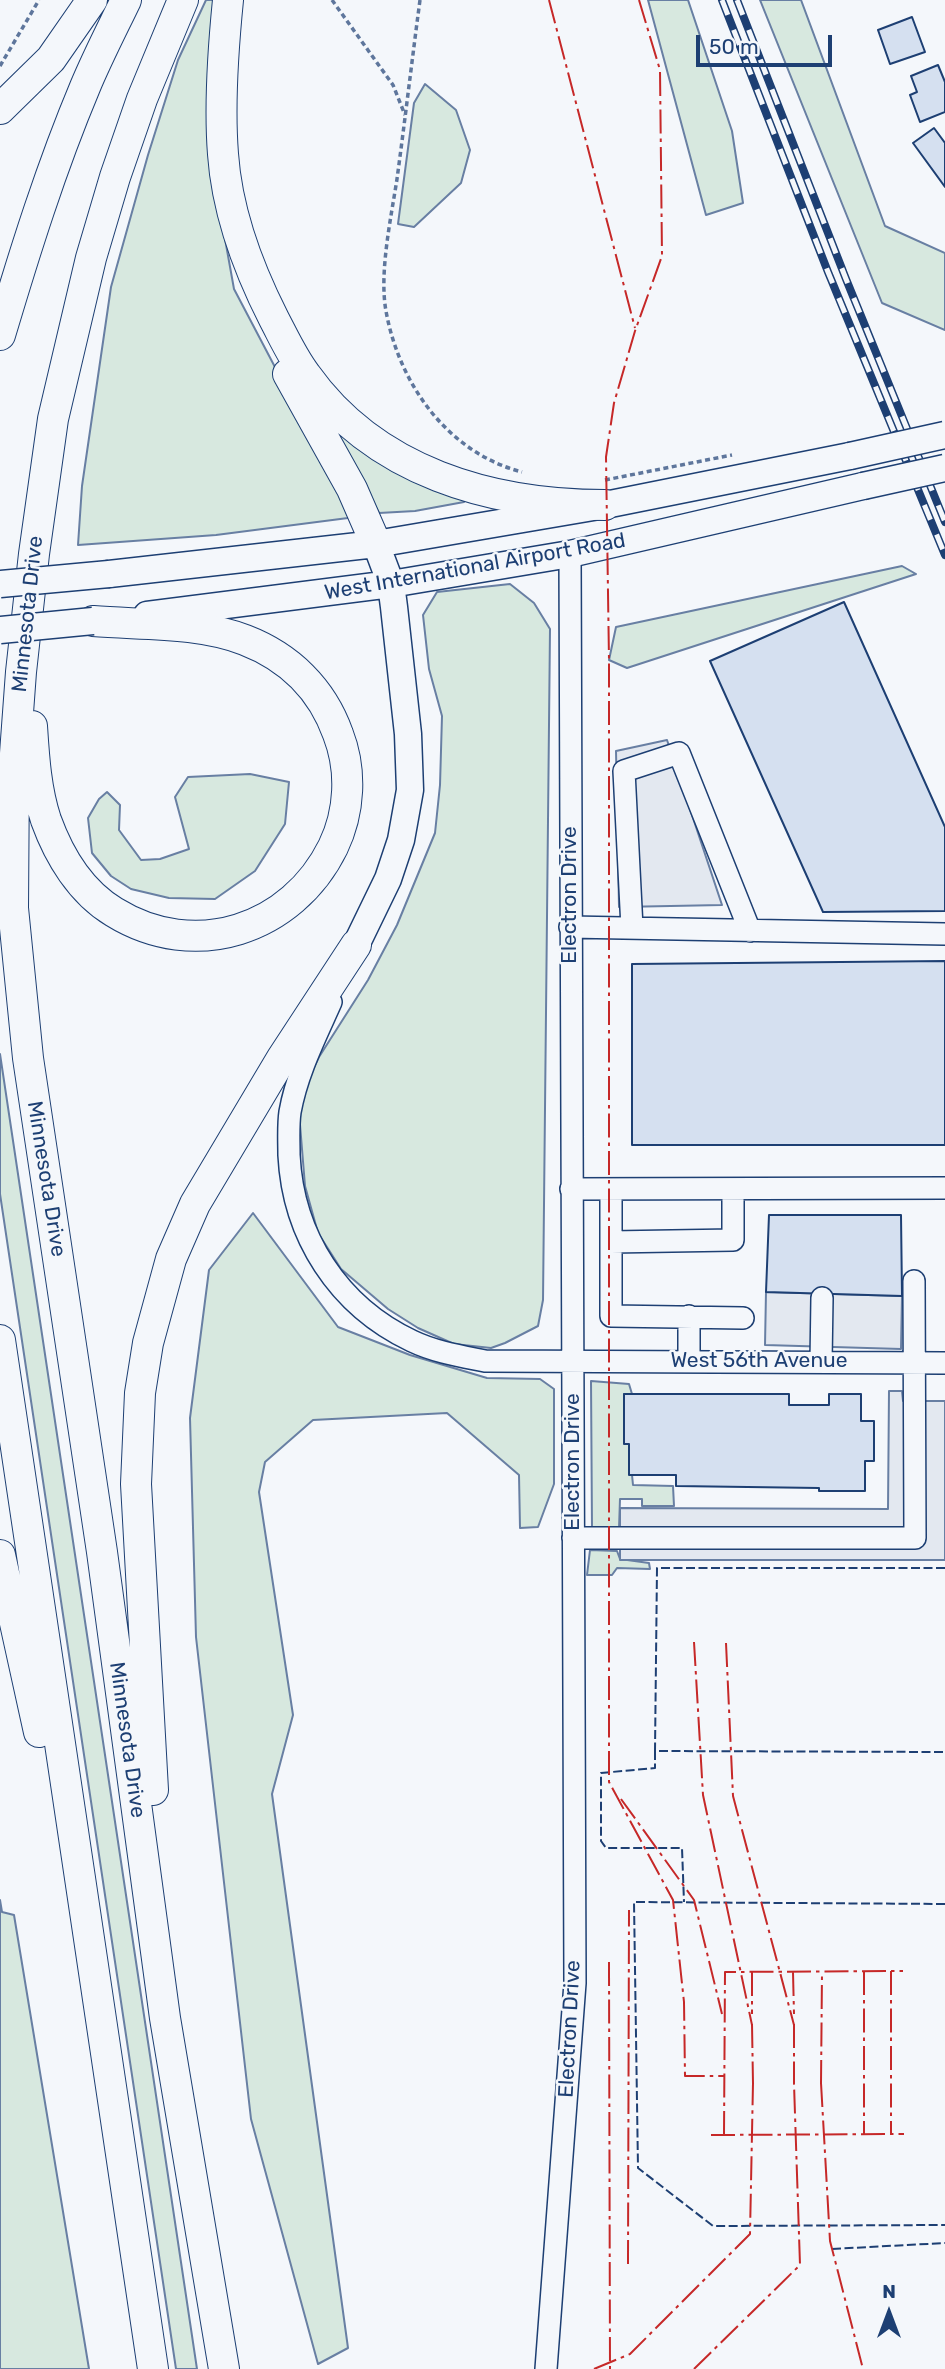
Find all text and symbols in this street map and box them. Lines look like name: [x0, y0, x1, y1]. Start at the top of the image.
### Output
scale bar: [700, 21, 836, 65]
text: 50 m: [709, 34, 759, 59]
street label: West International Airport Road: [322, 528, 628, 606]
street label: Minnesota Drive: [7, 535, 49, 693]
street label: Electron Drive: [557, 826, 583, 964]
street label: Minnesota Drive: [21, 1099, 71, 1259]
street label: West 56th Avenue: [670, 1348, 848, 1374]
street label: Electron Drive: [560, 1393, 586, 1531]
street label: Minnesota Drive: [104, 1660, 150, 1820]
street label: Electron Drive: [554, 1960, 586, 2098]
north arrow: [854, 2278, 924, 2348]
text: N: [882, 2280, 896, 2303]

